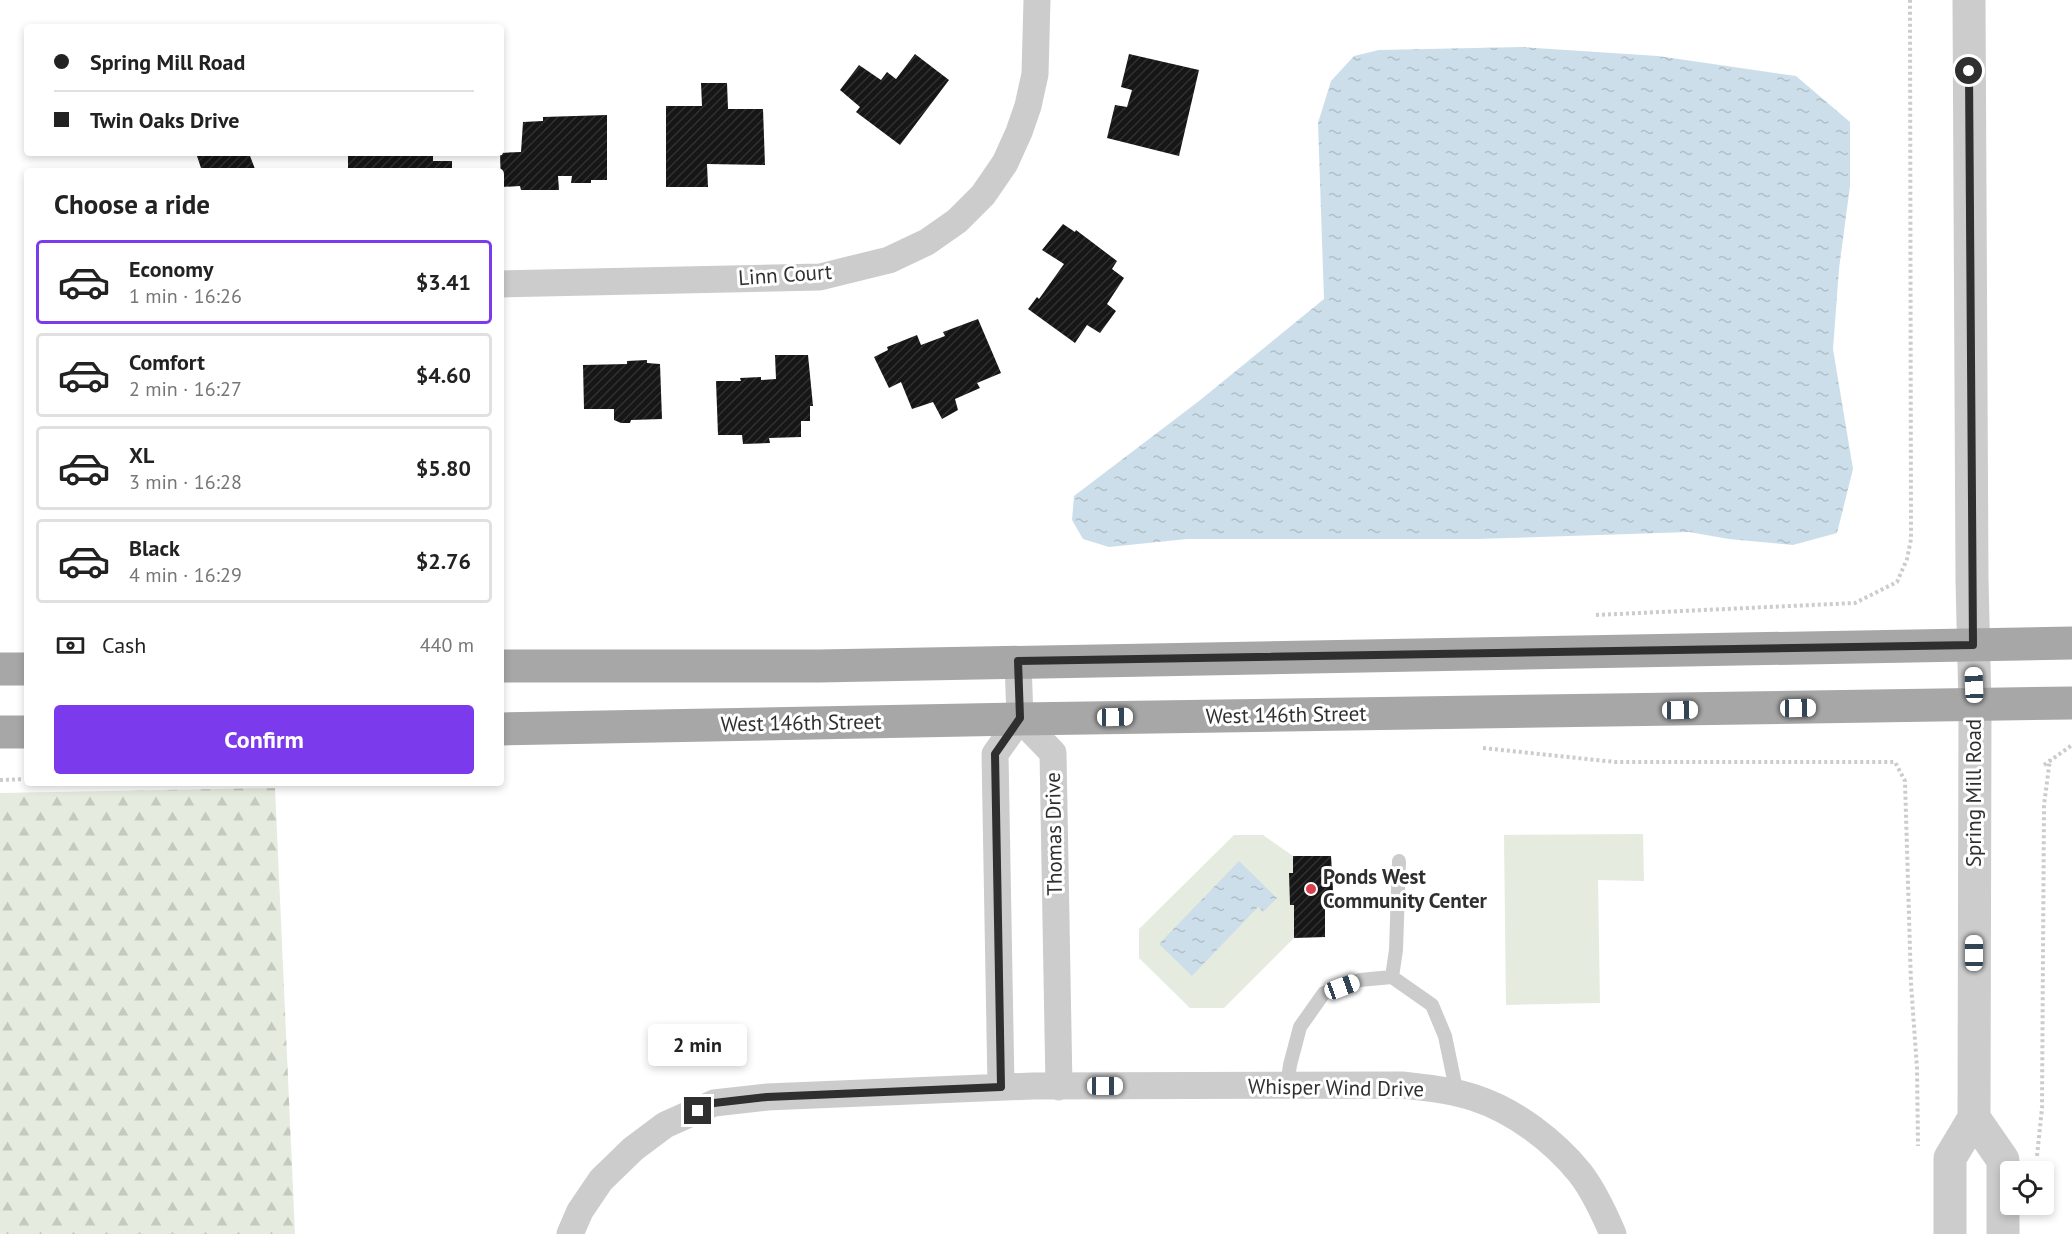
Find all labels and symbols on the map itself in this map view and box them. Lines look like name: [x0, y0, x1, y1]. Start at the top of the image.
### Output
route start: [1955, 57, 1982, 84]
street label: Linn Court: [737, 258, 833, 291]
car: [1964, 667, 1984, 703]
car: [1780, 699, 1816, 717]
street label: West 146th Street: [1205, 700, 1367, 729]
car: [1662, 701, 1698, 719]
street label: West 146th Street: [720, 708, 882, 737]
car: [1097, 708, 1133, 726]
street label: Spring Mill Road: [1960, 719, 1987, 867]
street label: Thomas Drive: [1039, 772, 1068, 896]
place label: Ponds West Community Center: [1323, 863, 1488, 914]
marker: Ponds West Community Center: [1304, 882, 1318, 896]
car: [1965, 935, 1983, 971]
car: [1322, 972, 1362, 1002]
callout: 2 min: [648, 1024, 748, 1066]
street label: Whisper Wind Drive: [1248, 1072, 1424, 1103]
car: [1087, 1077, 1123, 1095]
route end: [684, 1097, 711, 1124]

